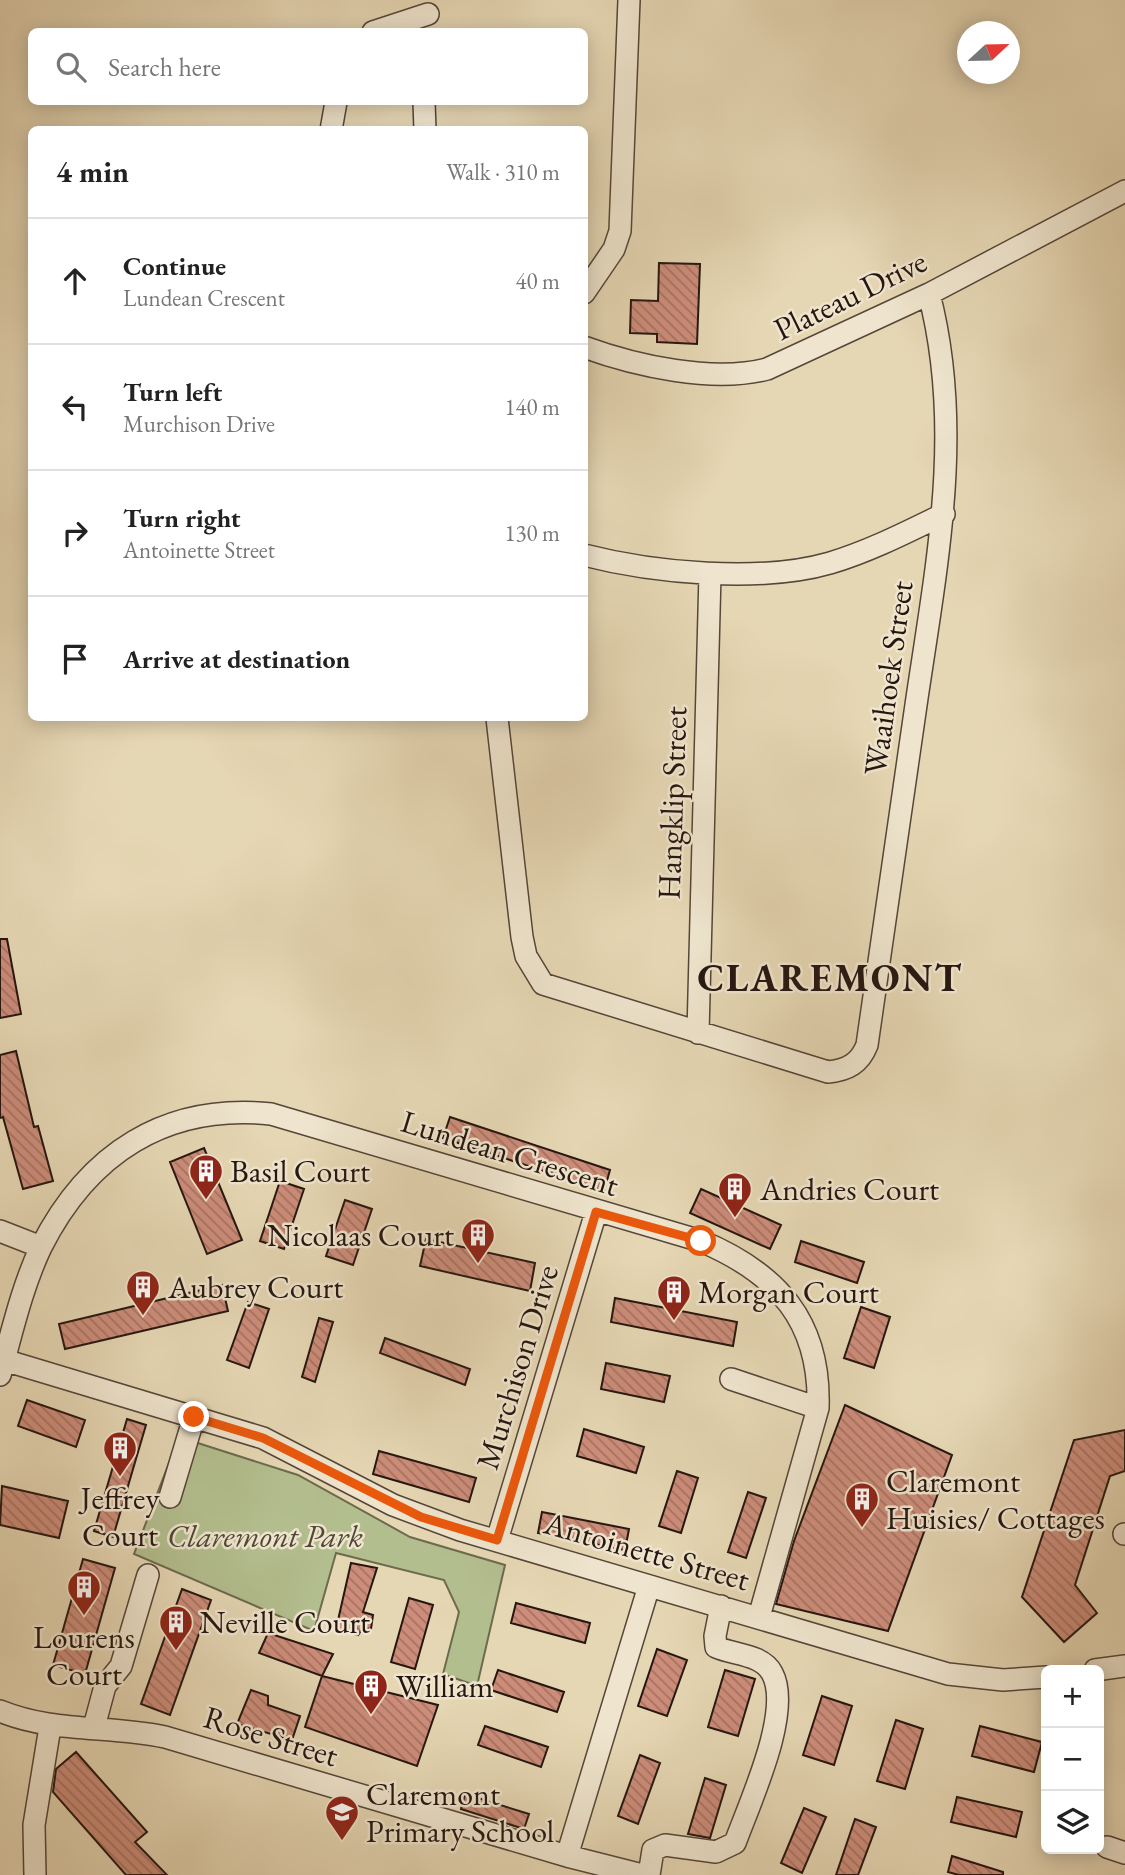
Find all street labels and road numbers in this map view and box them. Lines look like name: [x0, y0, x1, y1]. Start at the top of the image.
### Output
street label: Plateau Drive: [767, 240, 933, 350]
street label: Waaihoek Street: [854, 578, 922, 778]
street label: Hangklip Street: [648, 706, 696, 900]
street label: Lundean Crescent: [396, 1100, 624, 1206]
street label: Murchison Drive: [466, 1260, 568, 1474]
street label: Antoinette Street: [539, 1501, 754, 1600]
street label: Rose Street: [199, 1696, 343, 1776]

